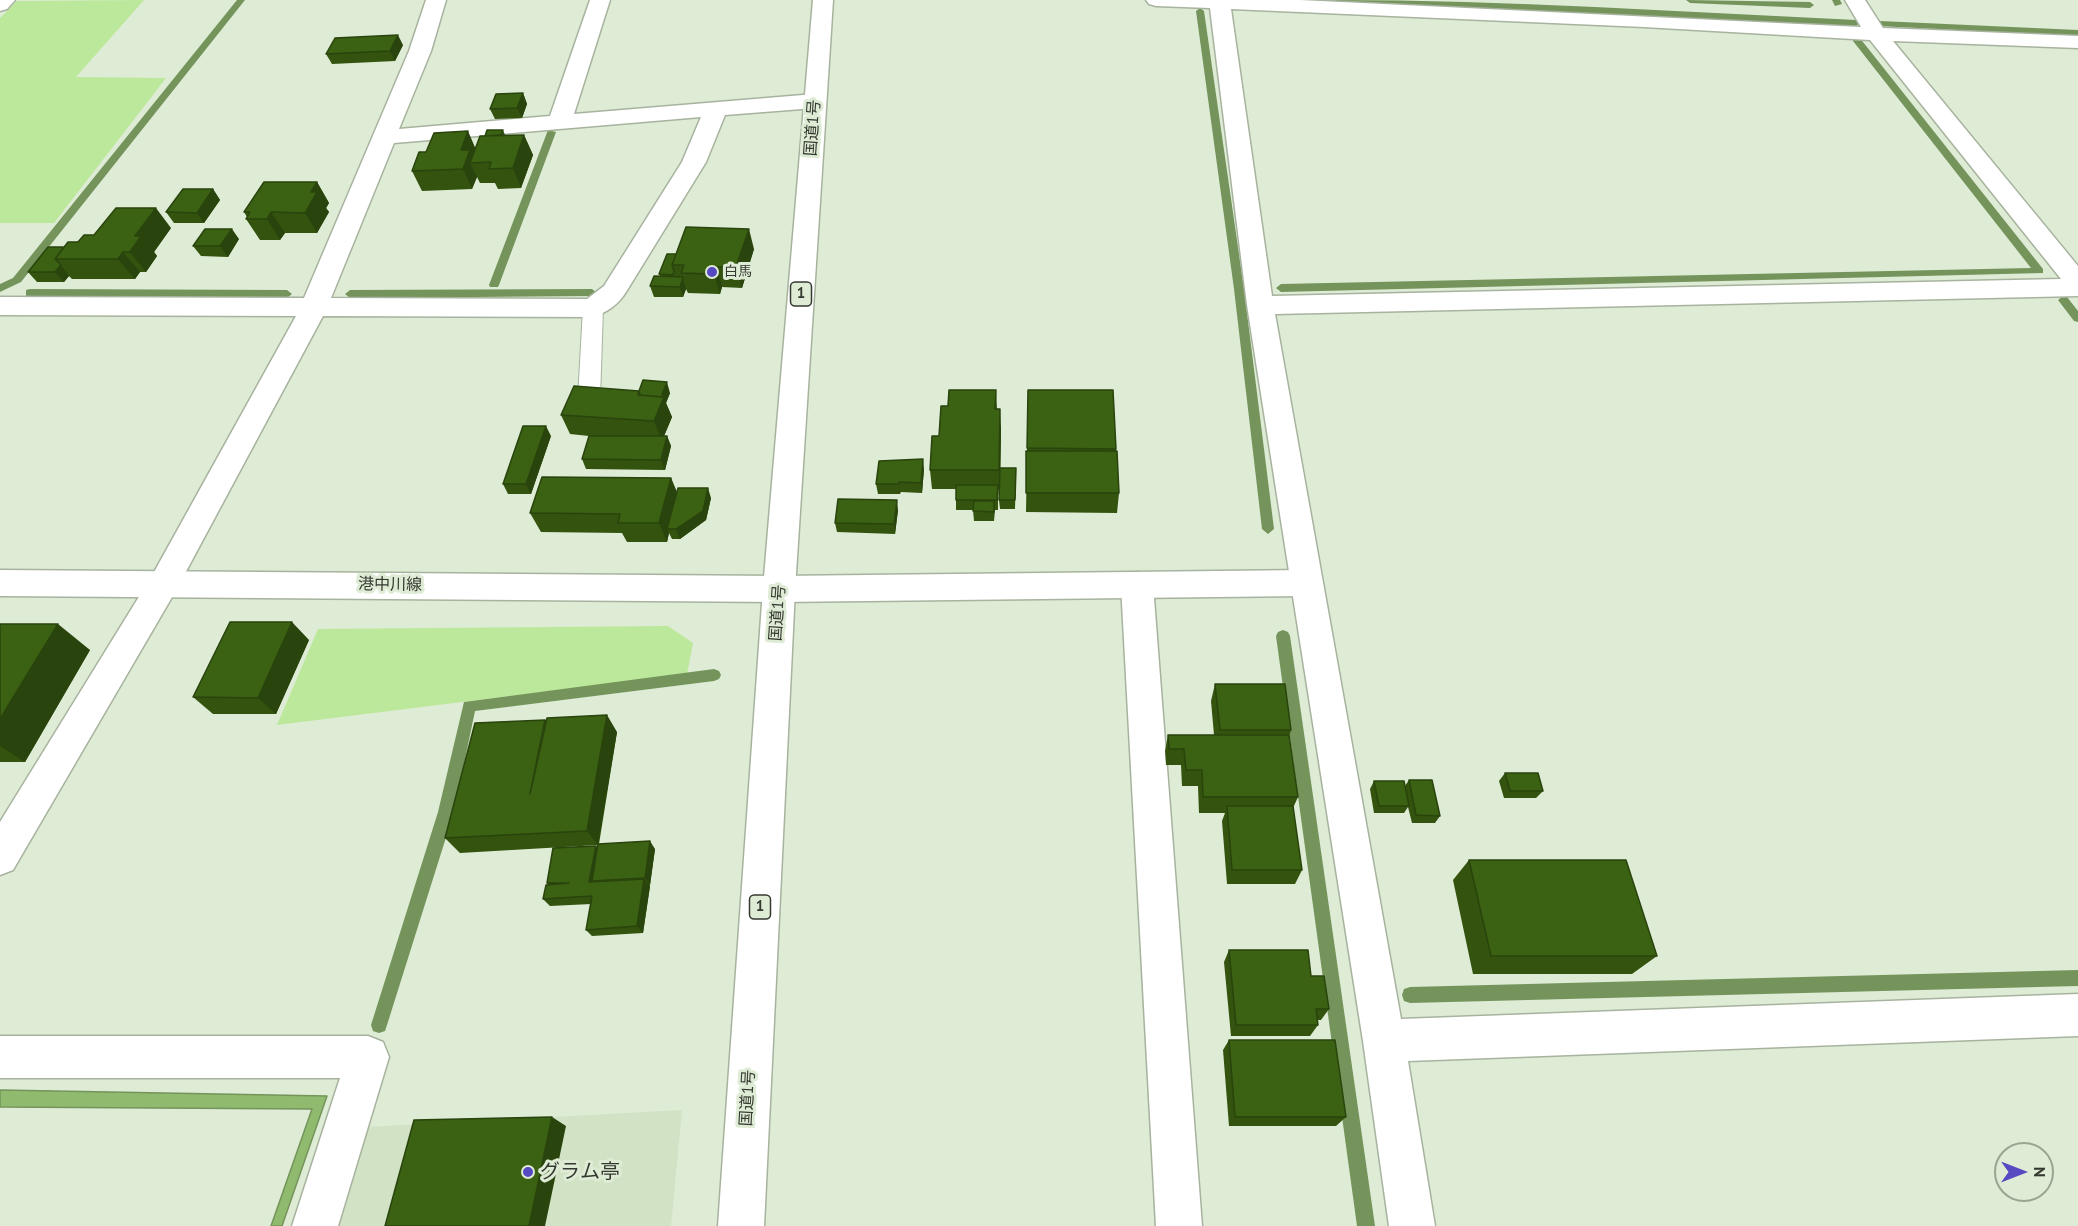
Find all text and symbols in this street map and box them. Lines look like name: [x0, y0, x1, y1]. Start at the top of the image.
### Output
street label: 国道1号: [801, 99, 825, 157]
place label: 白馬: [724, 264, 752, 280]
marker: 白馬: [705, 265, 719, 279]
road number: 1: [790, 282, 812, 306]
street label: 港中川線: [358, 575, 422, 595]
street label: 国道1号: [766, 584, 790, 642]
road number: 1: [750, 895, 771, 919]
street label: 国道1号: [737, 1069, 759, 1127]
north arrow: [1994, 1142, 2054, 1202]
place label: グラム亭: [540, 1160, 620, 1184]
marker: グラム亭: [521, 1165, 535, 1179]
text: N: [2030, 1167, 2050, 1177]

